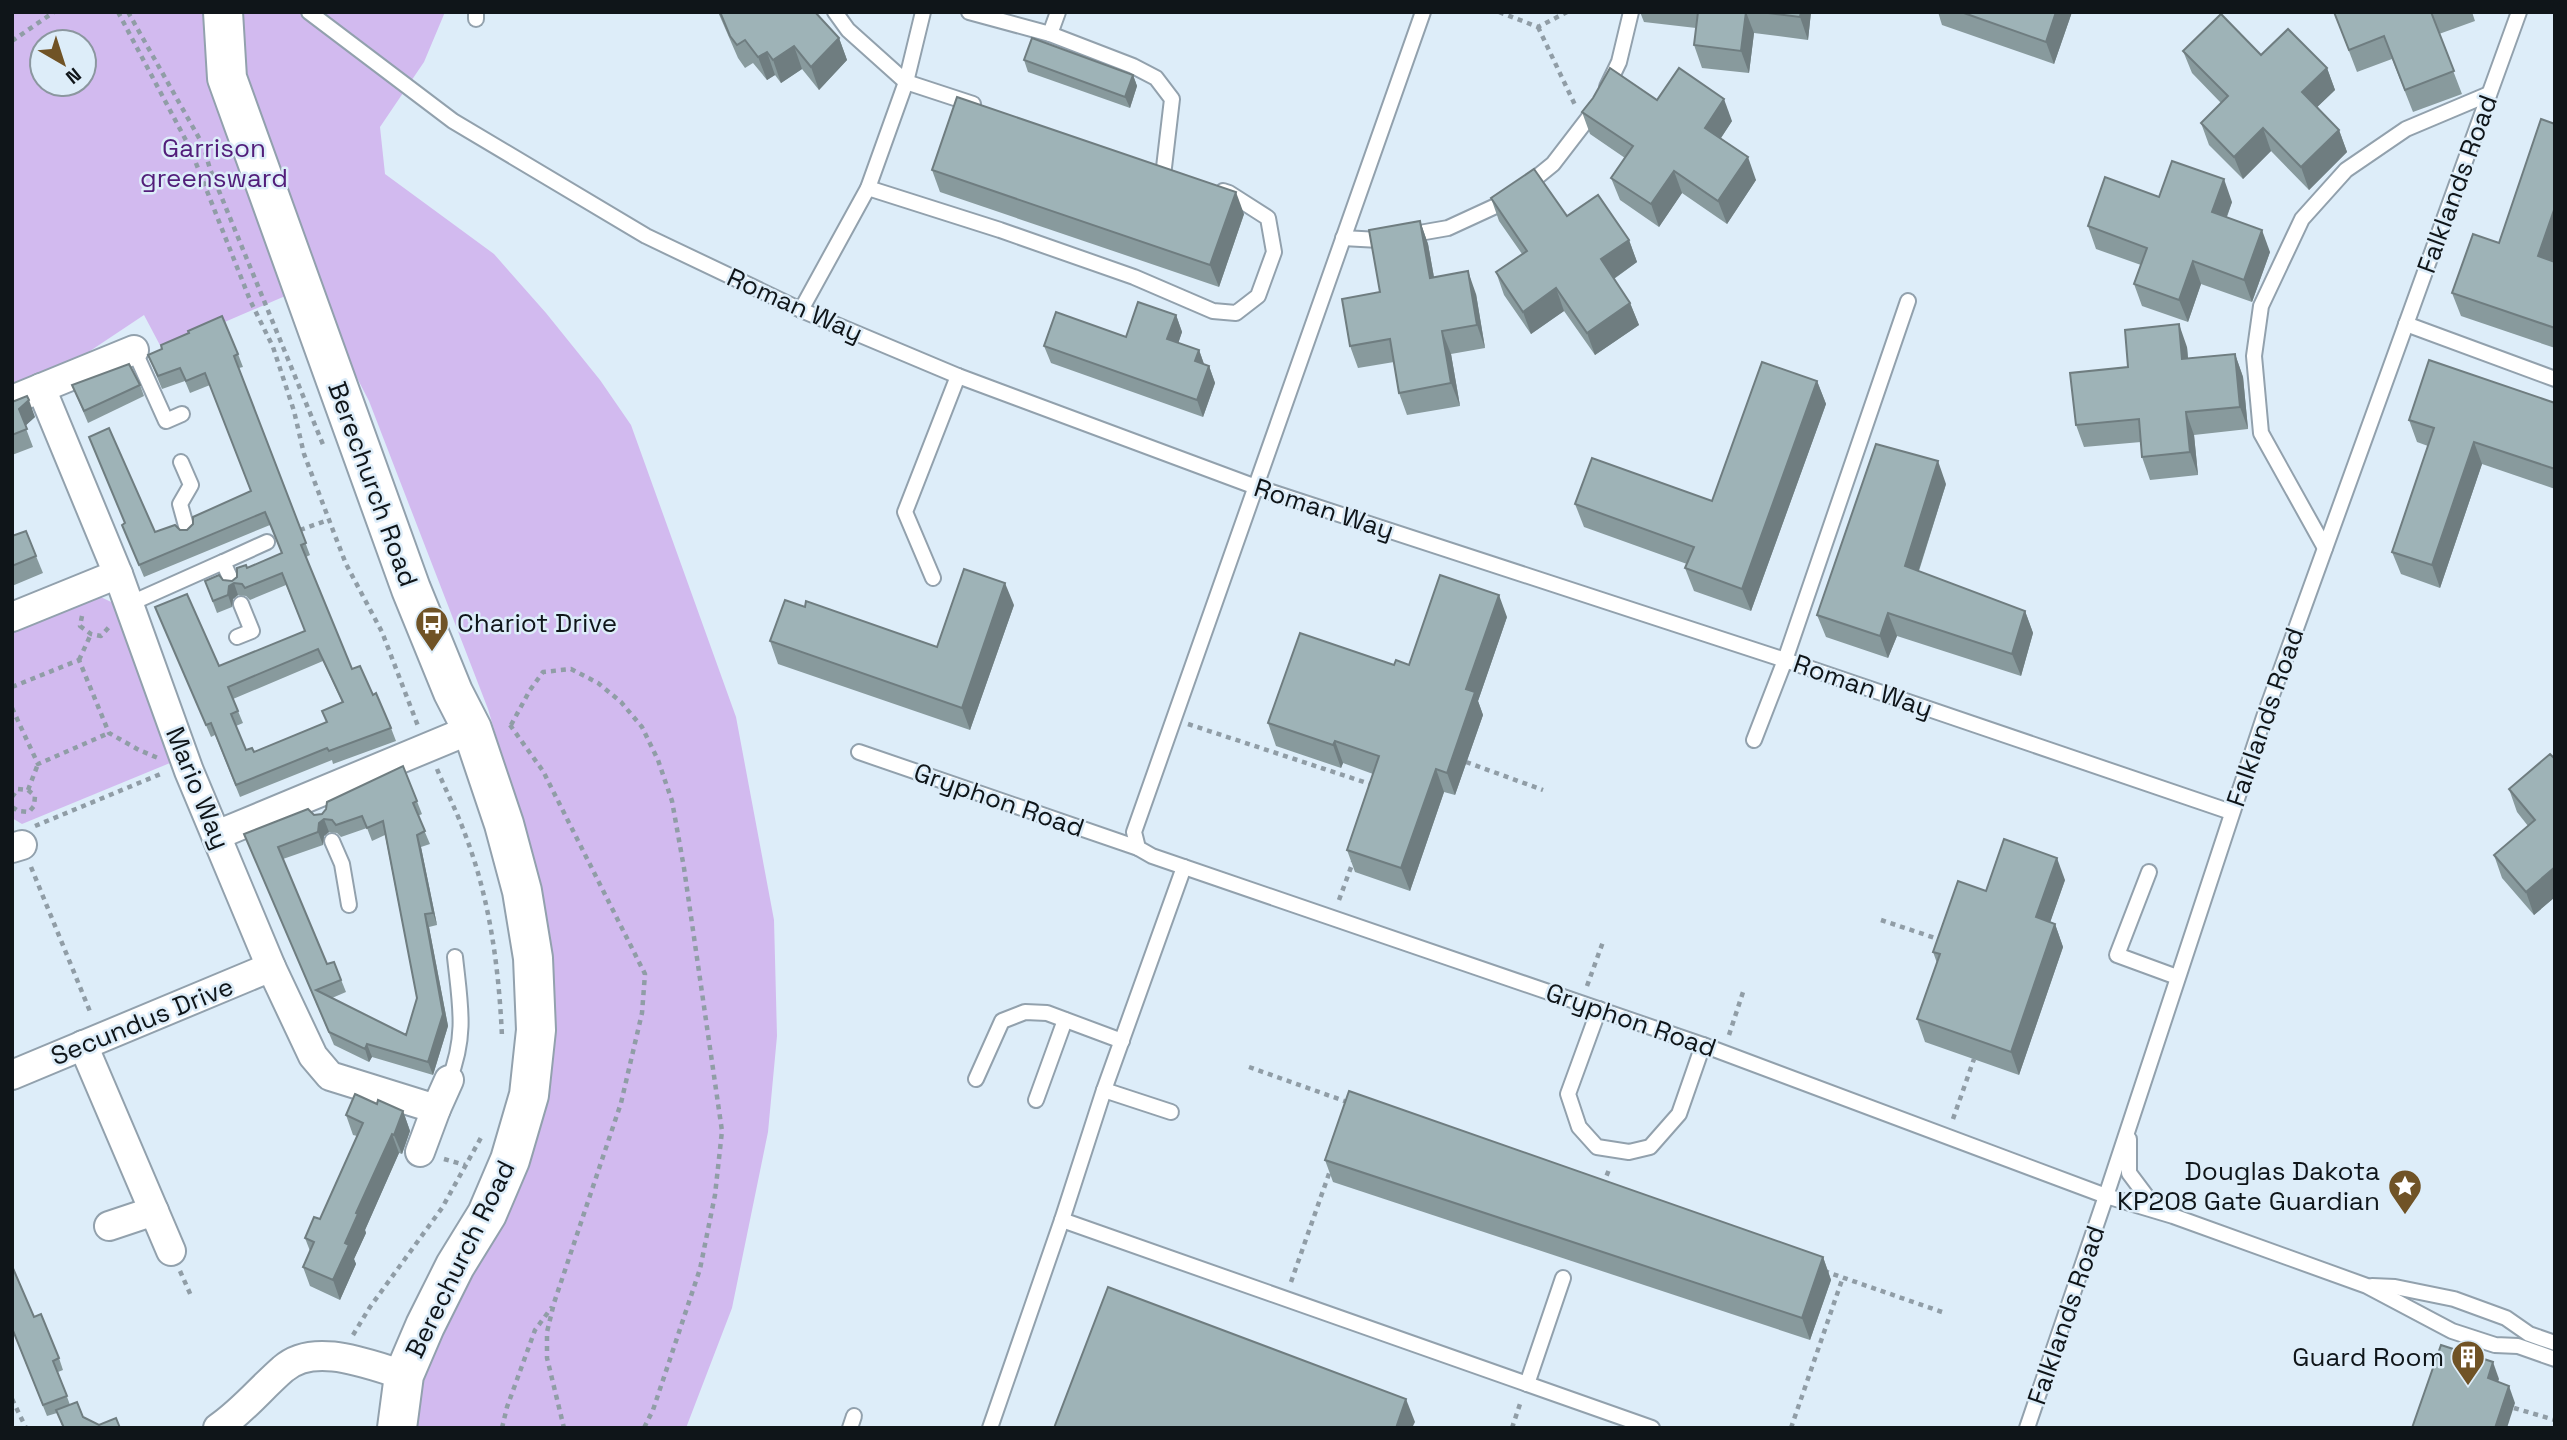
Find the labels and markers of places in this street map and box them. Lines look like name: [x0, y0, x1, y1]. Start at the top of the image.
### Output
bus stop icon: Chariot Drive: [413, 604, 451, 653]
place label: Chariot Drive: [457, 606, 617, 640]
place label: Douglas Dakota KP208 Gate Guardian: [2117, 1154, 2380, 1218]
place icon: Douglas Dakota KP208 Gate Guardian: [2386, 1167, 2424, 1216]
building icon: Guard Room: [2449, 1338, 2487, 1387]
place label: Guard Room: [2292, 1340, 2444, 1374]

